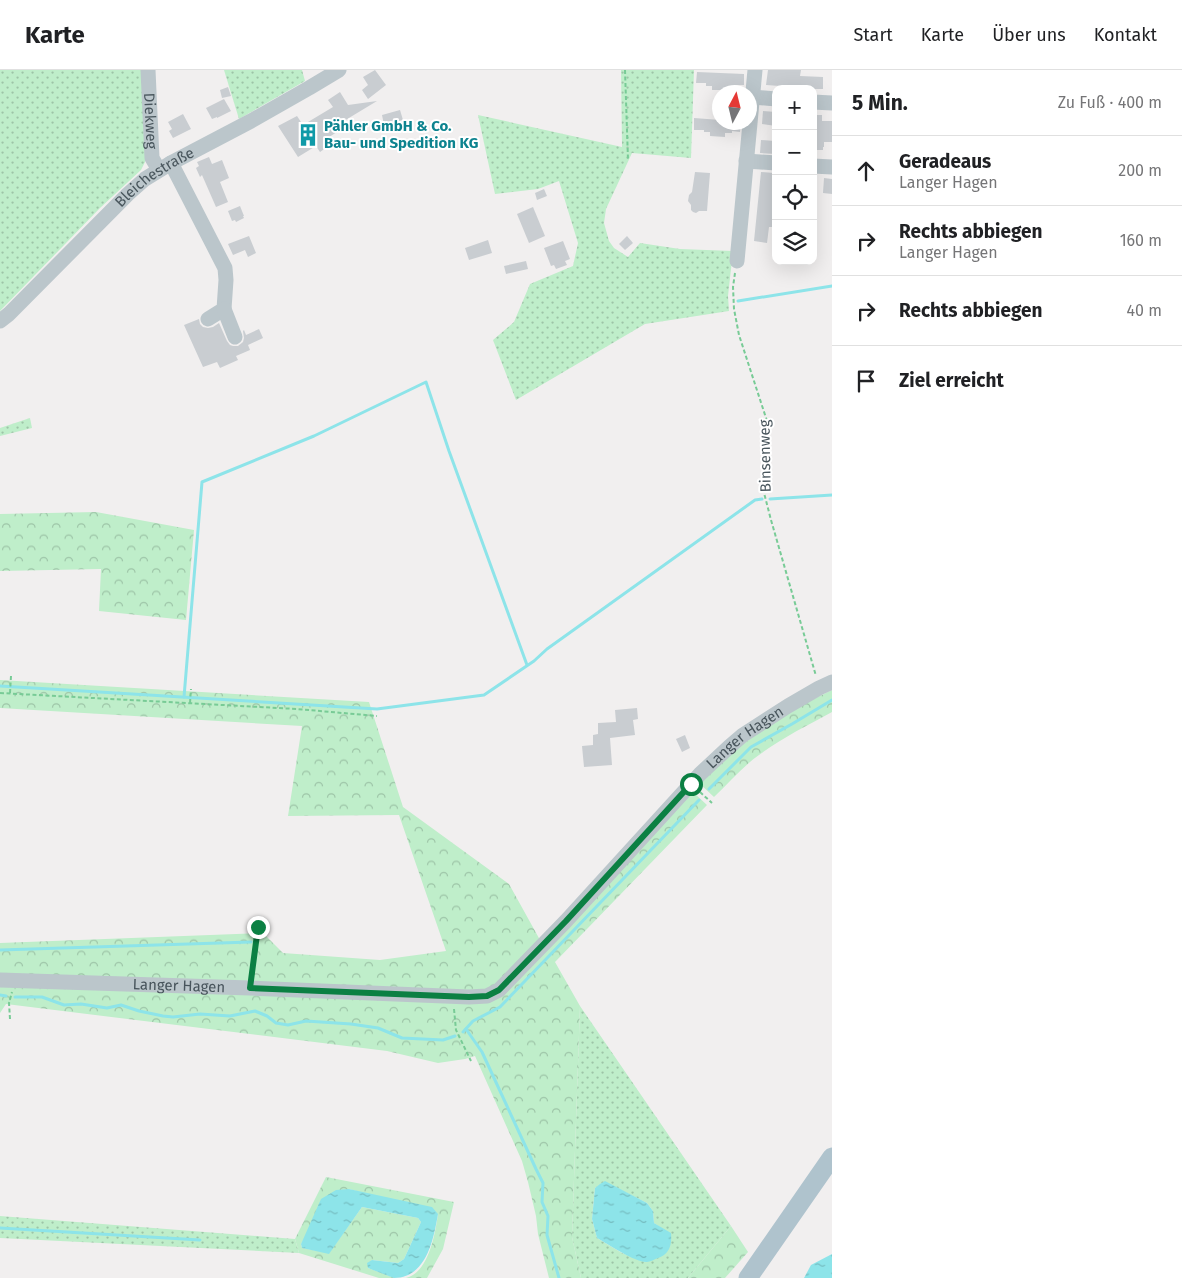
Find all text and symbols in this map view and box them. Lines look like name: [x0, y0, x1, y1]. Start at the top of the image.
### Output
text: Karte: [25, 21, 85, 49]
text: Start: [853, 24, 893, 46]
text: Karte: [921, 24, 964, 46]
text: Über uns: [992, 24, 1066, 46]
text: Kontakt: [1094, 24, 1157, 46]
north arrow: [712, 85, 757, 130]
map controls: [772, 85, 817, 265]
button: +: [772, 85, 817, 130]
text: 5 Min.: [852, 90, 908, 116]
street label: Diekweg: [140, 92, 161, 150]
text: Zu Fuß · 400 m: [1058, 93, 1162, 112]
place label: Pähler GmbH & Co. Bau- und Spedition KG: [324, 117, 478, 152]
building icon: Pähler GmbH & Co. Bau- und Spedition KG: [295, 122, 321, 148]
button: −: [772, 130, 817, 175]
street label: Bleichestraße: [111, 143, 197, 211]
text: Geradeaus: [899, 150, 991, 173]
icon: ahead: [852, 157, 880, 185]
text: 200 m: [1118, 161, 1162, 180]
text: Langer Hagen: [899, 173, 998, 192]
button: locate: [772, 175, 817, 220]
button: layers: [772, 220, 817, 265]
text: Rechts abbiegen: [899, 220, 1042, 243]
icon: right: [852, 227, 880, 255]
text: 160 m: [1120, 231, 1162, 250]
text: Langer Hagen: [899, 243, 998, 262]
icon: right: [852, 297, 880, 325]
text: Rechts abbiegen: [899, 299, 1042, 322]
text: 40 m: [1127, 301, 1162, 320]
icon: arrive: [852, 367, 880, 395]
text: Ziel erreicht: [899, 369, 1004, 392]
street label: Binsenweg: [755, 419, 775, 493]
street label: Langer Hagen: [703, 702, 787, 773]
route start: [680, 773, 703, 796]
route end: [247, 916, 270, 939]
street label: Langer Hagen: [132, 975, 225, 996]

